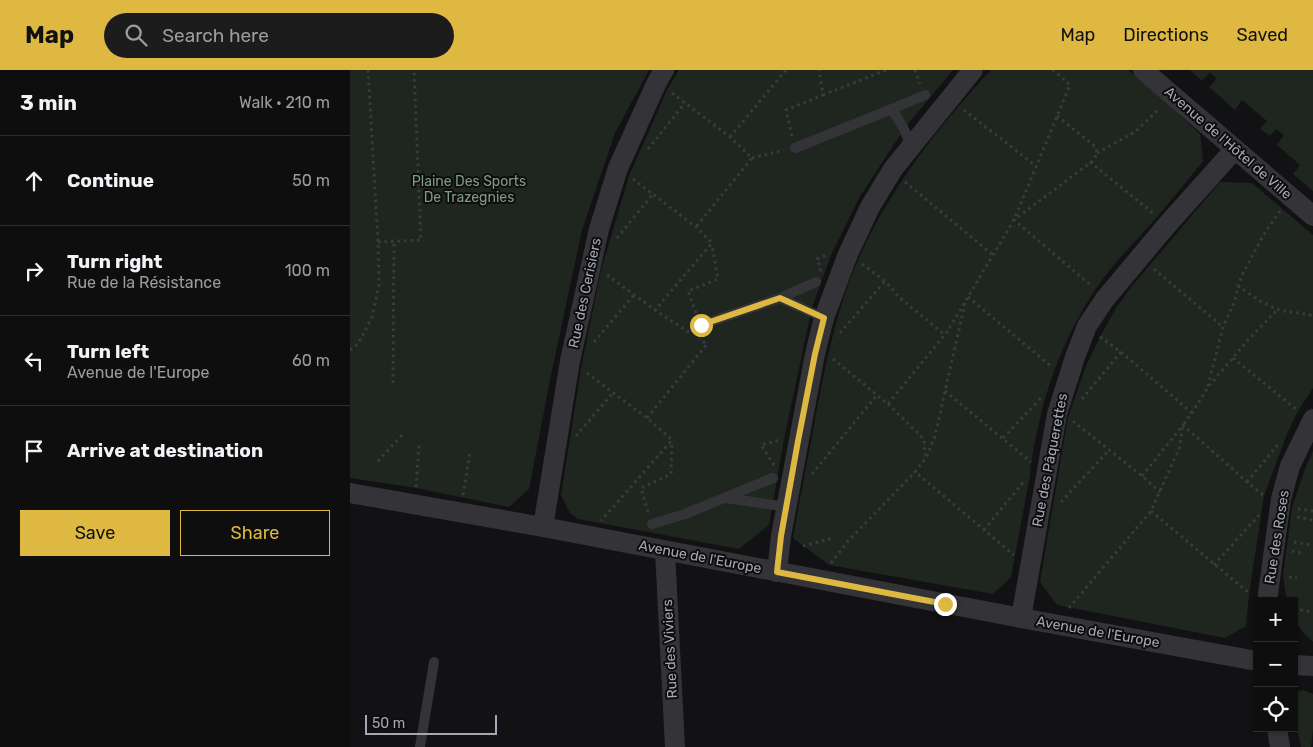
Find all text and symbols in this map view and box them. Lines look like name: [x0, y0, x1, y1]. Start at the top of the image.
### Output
search box: [104, 13, 454, 58]
text: Map: [25, 21, 74, 49]
icon: search: [122, 21, 150, 49]
text: Search here: [162, 24, 269, 47]
text: Map: [1060, 24, 1095, 46]
text: Directions: [1123, 24, 1209, 46]
text: Saved: [1237, 24, 1288, 46]
street label: Avenue de l'Hôtel de Ville: [1161, 83, 1295, 203]
text: 3 min: [20, 90, 77, 115]
text: Walk · 210 m: [239, 93, 330, 112]
icon: ahead: [20, 167, 48, 195]
text: Continue: [67, 169, 154, 192]
text: 50 m: [292, 171, 330, 190]
park label: Plaine Des Sports De Trazegnies: [412, 173, 526, 206]
street label: Rue des Cerisiers: [565, 236, 605, 350]
text: Turn right: [67, 250, 162, 273]
icon: right: [20, 257, 48, 285]
text: 100 m: [285, 261, 330, 280]
text: Rue de la Résistance: [67, 273, 221, 292]
route start: [690, 314, 713, 337]
text: Turn left: [67, 340, 149, 363]
icon: left: [20, 347, 48, 375]
text: 60 m: [292, 351, 330, 370]
text: Avenue de l'Europe: [67, 363, 210, 382]
street label: Rue des Pâquerettes: [1029, 392, 1071, 528]
icon: arrive: [20, 437, 48, 465]
text: Arrive at destination: [67, 439, 263, 462]
street label: Rue des Roses: [1261, 489, 1293, 585]
button: Save: [20, 510, 170, 556]
button: Share: [180, 510, 330, 556]
street label: Avenue de l'Europe: [637, 537, 763, 577]
route end: [934, 593, 957, 616]
map controls: [1253, 597, 1298, 732]
button: +: [1253, 597, 1298, 642]
street label: Rue des Viviers: [659, 599, 681, 699]
street label: Avenue de l'Europe: [1035, 613, 1161, 651]
button: −: [1253, 642, 1298, 687]
button: locate: [1253, 687, 1298, 732]
scale bar: [365, 712, 498, 735]
text: 50 m: [372, 715, 405, 732]

